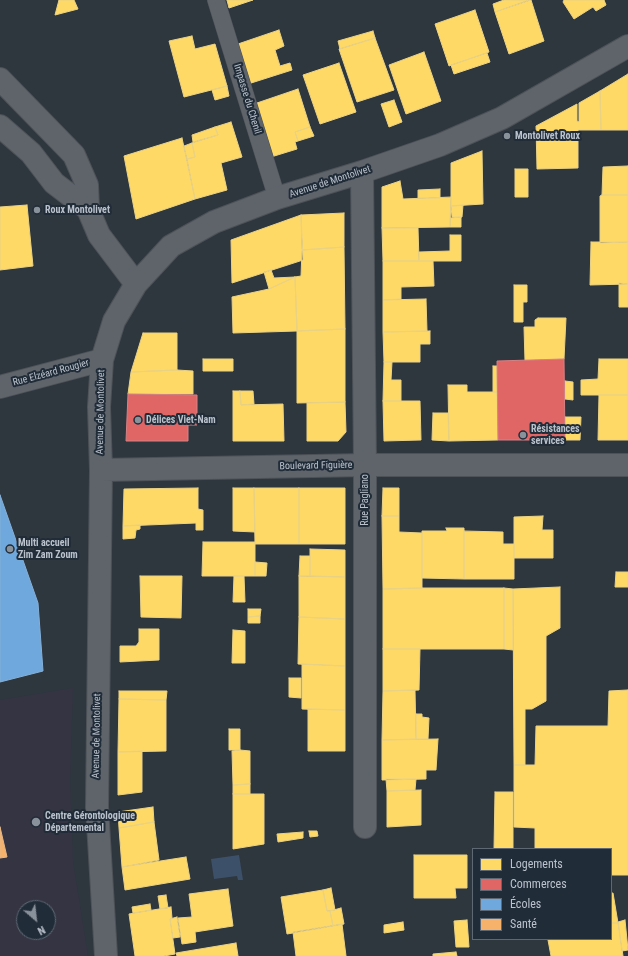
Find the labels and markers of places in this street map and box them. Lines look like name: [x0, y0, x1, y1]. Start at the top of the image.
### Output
place label: Montolivet Roux: [515, 130, 580, 142]
marker: Montolivet Roux: [502, 131, 512, 141]
place label: Roux Montolivet: [45, 204, 110, 216]
marker: Roux Montolivet: [32, 205, 42, 215]
place label: Délices Viet-Nam: [146, 414, 216, 426]
marker: Délices Viet-Nam: [133, 415, 143, 425]
place label: Résistances services: [531, 423, 580, 446]
marker: Résistances services: [518, 430, 528, 440]
place label: Multi accueil Zim Zam Zoum: [18, 537, 78, 560]
marker: Multi accueil Zim Zam Zoum: [5, 544, 15, 554]
place label: Centre Gérontologique Départemental: [45, 810, 135, 834]
marker: Centre Gérontologique Départemental: [30, 816, 42, 828]

